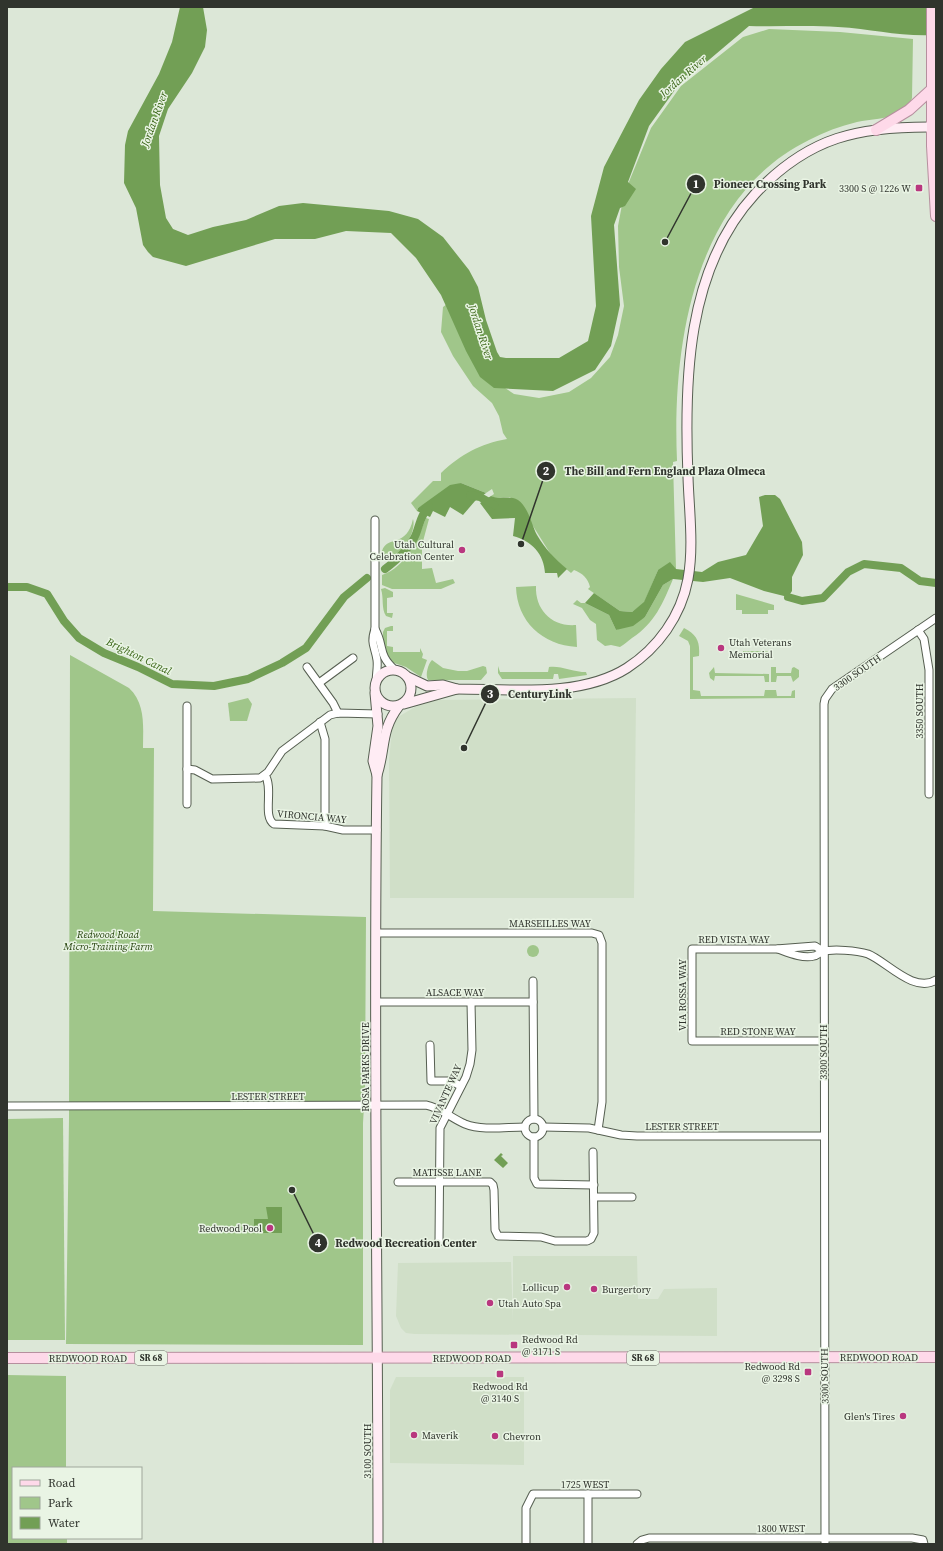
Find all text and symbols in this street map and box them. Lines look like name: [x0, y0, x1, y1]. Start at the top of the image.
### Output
water label: Jordan River: [655, 52, 710, 102]
water label: Jordan River: [137, 89, 172, 151]
callout: Pioneer Crossing Park: [686, 173, 834, 196]
text: 1: [693, 176, 699, 192]
text: Pioneer Crossing Park: [714, 177, 827, 192]
place label: 3300 S @ 1226 W: [839, 182, 911, 195]
marker: 3300 S @ 1226 W: [914, 183, 924, 193]
water label: Jordan River: [464, 301, 497, 362]
callout: The Bill and Fern England Plaza Olmeca: [536, 459, 773, 482]
text: 2: [543, 463, 550, 479]
text: The Bill and Fern England Plaza Olmeca: [565, 464, 766, 479]
place label: Utah Cultural Celebration Center: [370, 538, 455, 563]
marker: Utah Cultural Celebration Center: [457, 545, 467, 555]
water label: Brighton Canal: [103, 634, 175, 679]
place label: Utah Veterans Memorial: [729, 636, 791, 661]
marker: Utah Veterans Memorial: [716, 643, 726, 653]
street label: 3300 SOUTH: [831, 651, 884, 694]
callout: CenturyLink: [480, 683, 580, 706]
street label: 3350 SOUTH: [913, 683, 926, 739]
text: 3: [487, 686, 494, 702]
text: CenturyLink: [508, 687, 572, 702]
street label: VIRONCIA WAY: [276, 807, 348, 826]
street label: MARSEILLES WAY: [509, 917, 592, 930]
park label: Redwood Road Micro-Training Farm: [62, 928, 153, 953]
street label: RED VISTA WAY: [698, 933, 771, 946]
street label: VIA ROSSA WAY: [676, 958, 689, 1031]
street label: ALSACE WAY: [426, 986, 485, 999]
street label: ROSA PARKS DRIVE: [359, 1022, 372, 1112]
street label: 3300 SOUTH: [817, 1024, 830, 1080]
street label: RED STONE WAY: [720, 1025, 797, 1038]
street label: VIVANTE WAY: [426, 1061, 465, 1126]
street label: LESTER STREET: [231, 1090, 305, 1103]
street label: LESTER STREET: [645, 1120, 719, 1133]
street label: MATISSE LANE: [413, 1166, 481, 1179]
place label: Redwood Pool: [199, 1222, 262, 1235]
marker: Redwood Pool: [265, 1223, 275, 1233]
callout: Redwood Recreation Center: [308, 1232, 485, 1255]
text: 4: [315, 1235, 322, 1251]
text: Redwood Recreation Center: [335, 1236, 478, 1251]
place label: Lollicup: [522, 1281, 559, 1294]
marker: Lollicup: [562, 1282, 572, 1292]
place label: Burgertory: [602, 1283, 652, 1296]
marker: Burgertory: [589, 1284, 599, 1294]
place label: Utah Auto Spa: [498, 1297, 562, 1310]
marker: Utah Auto Spa: [485, 1298, 495, 1308]
place label: Redwood Rd @ 3171 S: [522, 1333, 578, 1358]
marker: Redwood Rd @ 3171 S: [509, 1340, 519, 1350]
street label: 3300 SOUTH: [818, 1348, 831, 1404]
road number: SR 68: [135, 1351, 167, 1365]
road number: SR 68: [627, 1351, 659, 1365]
street label: REDWOOD ROAD: [840, 1351, 918, 1364]
street label: REDWOOD ROAD: [49, 1352, 127, 1365]
street label: REDWOOD ROAD: [433, 1352, 511, 1365]
place label: Redwood Rd @ 3298 S: [744, 1360, 800, 1385]
marker: Redwood Rd @ 3298 S: [803, 1367, 813, 1377]
marker: Redwood Rd @ 3140 S: [495, 1369, 505, 1379]
place label: Redwood Rd @ 3140 S: [472, 1380, 528, 1405]
place label: Glen's Tires: [844, 1410, 895, 1423]
marker: Glen's Tires: [898, 1411, 908, 1421]
street label: 3100 SOUTH: [361, 1423, 374, 1479]
place label: Maverik: [422, 1429, 459, 1442]
marker: Maverik: [409, 1430, 419, 1440]
place label: Chevron: [503, 1430, 541, 1443]
marker: Chevron: [490, 1431, 500, 1441]
legend: [12, 1467, 142, 1539]
text: Road: [48, 1475, 75, 1491]
street label: 1725 WEST: [561, 1478, 609, 1491]
text: Park: [48, 1495, 73, 1511]
text: Water: [48, 1515, 80, 1531]
street label: 1800 WEST: [757, 1522, 805, 1535]

